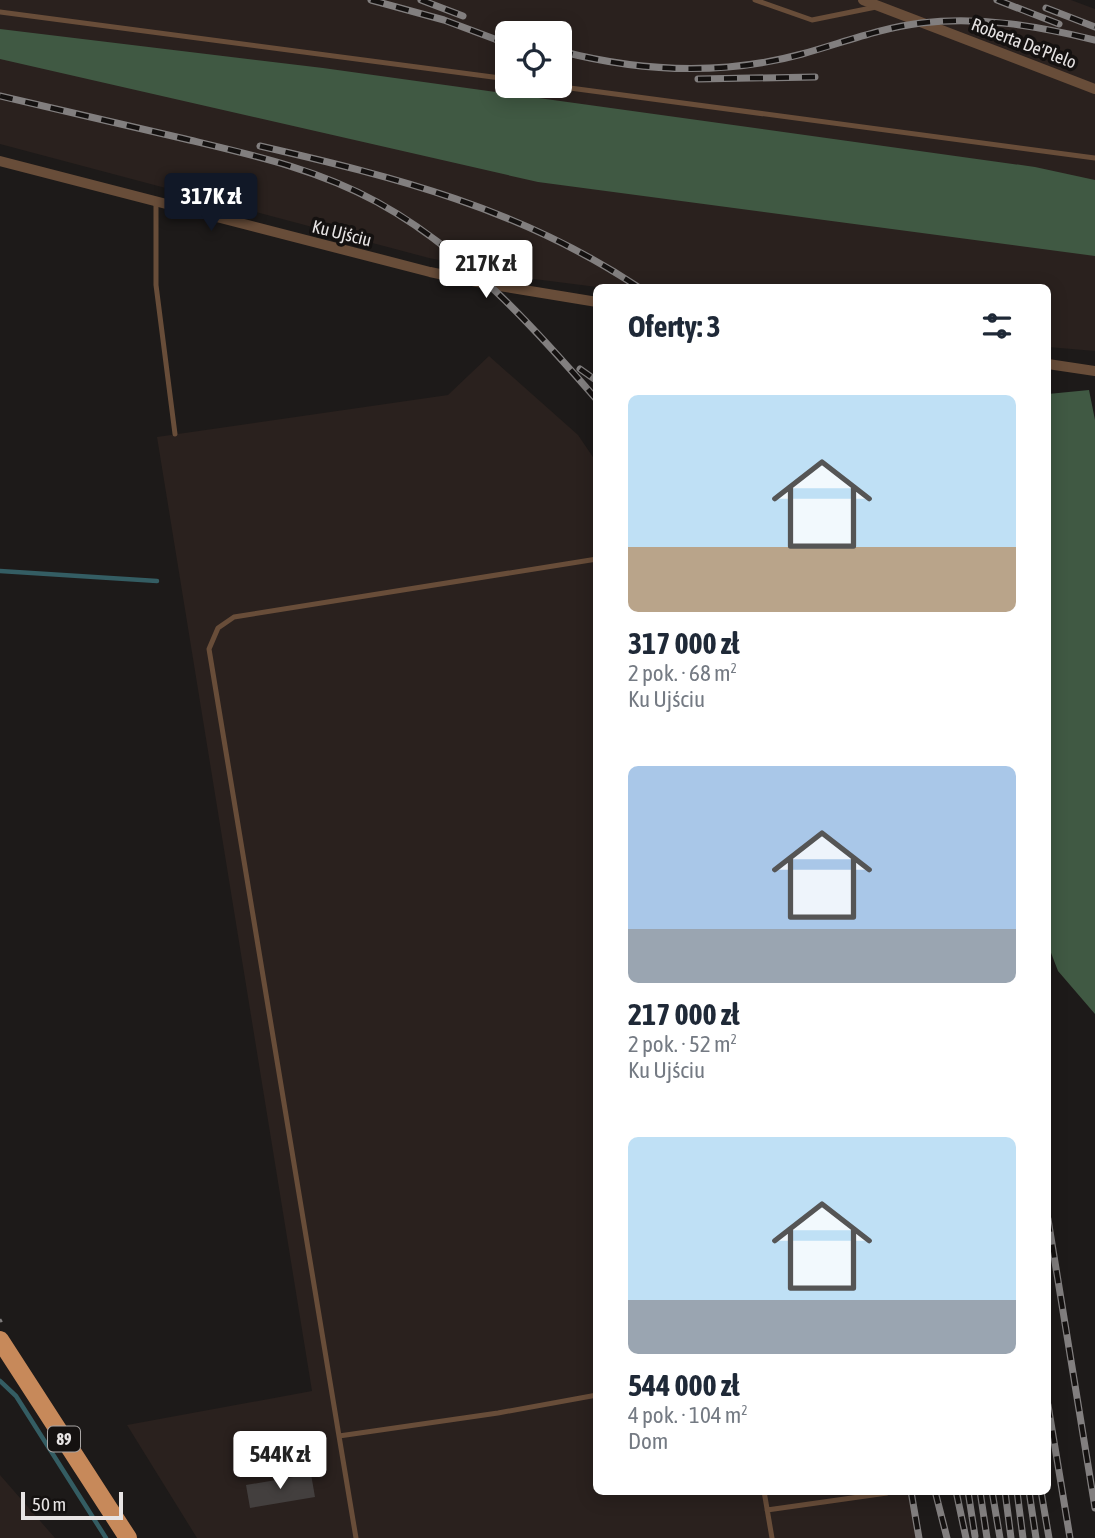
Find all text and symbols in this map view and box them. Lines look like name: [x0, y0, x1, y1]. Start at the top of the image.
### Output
street label: Roberta De'Plelo: [969, 13, 1079, 73]
map controls: [495, 21, 572, 98]
button: locate: [495, 21, 572, 98]
pin: 317K zł: [146, 174, 276, 233]
text: 317K zł: [180, 183, 242, 209]
street label: Ku Ujściu: [310, 216, 374, 250]
pin: 217K zł: [421, 240, 551, 300]
text: 217K zł: [455, 250, 517, 276]
icon: filters: [978, 307, 1016, 345]
text: Oferty: 3: [628, 309, 721, 343]
icon: home: [759, 441, 885, 567]
text: 317 000 zł: [628, 626, 740, 660]
text: 2 pok. · 68 m²: [628, 660, 737, 686]
text: Ku Ujściu: [628, 686, 705, 712]
icon: home: [759, 812, 885, 938]
text: 217 000 zł: [628, 997, 740, 1031]
text: 2 pok. · 52 m²: [628, 1031, 737, 1057]
text: Ku Ujściu: [628, 1057, 705, 1083]
icon: home: [759, 1183, 885, 1309]
text: 544 000 zł: [628, 1368, 740, 1402]
text: 4 pok. · 104 m²: [628, 1402, 748, 1428]
road number: 89: [48, 1427, 80, 1452]
text: Dom: [628, 1428, 668, 1454]
pin: 544K zł: [215, 1432, 345, 1491]
text: 544K zł: [249, 1441, 311, 1467]
scale bar: [21, 1489, 122, 1521]
text: 50 m: [32, 1493, 66, 1515]

